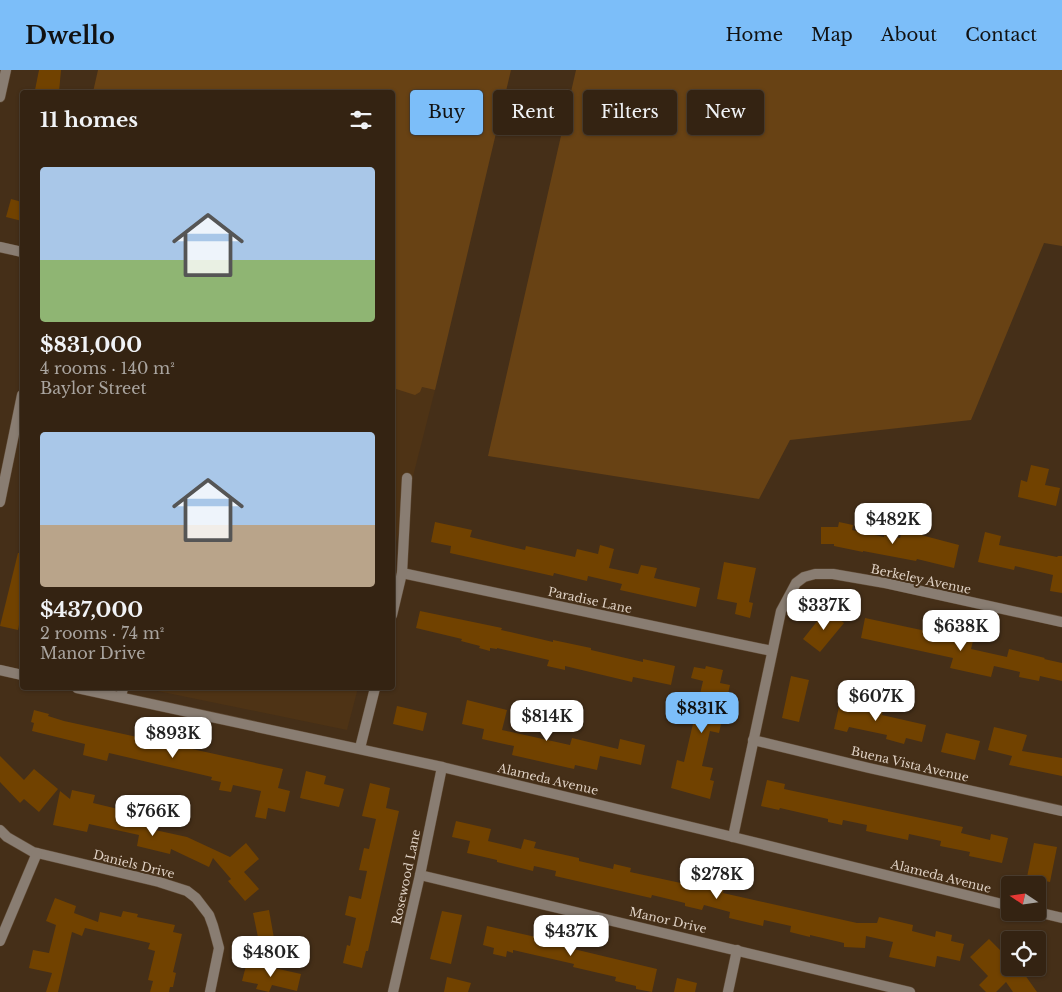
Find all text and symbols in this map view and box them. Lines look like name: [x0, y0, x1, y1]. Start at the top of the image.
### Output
text: Dwello: [25, 21, 115, 50]
text: Home: [725, 24, 783, 46]
text: Map: [811, 24, 853, 46]
text: About: [881, 24, 937, 46]
text: Contact: [965, 24, 1037, 46]
chip: Buy: [410, 90, 483, 135]
chip: Rent: [493, 90, 573, 135]
chip: Filters: [583, 90, 677, 135]
chip: New: [687, 90, 764, 135]
icon: filters: [347, 106, 375, 134]
text: 11 homes: [40, 107, 138, 133]
icon: home: [163, 200, 253, 290]
text: $831,000: [40, 332, 142, 358]
text: 4 rooms · 140 m²: [40, 358, 175, 378]
text: Baylor Street: [40, 378, 146, 398]
icon: home: [163, 465, 253, 555]
pin: $482K: [858, 502, 928, 545]
text: $482K: [866, 509, 920, 529]
street label: Berkeley Avenue: [869, 561, 973, 597]
street label: Paradise Lane: [547, 584, 634, 616]
pin: $337K: [789, 588, 859, 631]
text: $337K: [798, 595, 850, 615]
text: $437,000: [40, 597, 143, 623]
pin: $638K: [926, 610, 996, 652]
text: $638K: [934, 616, 988, 636]
text: 2 rooms · 74 m²: [40, 623, 164, 643]
text: Manor Drive: [40, 643, 145, 663]
pin: $607K: [841, 680, 911, 722]
text: $607K: [849, 686, 903, 706]
pin: $831K: [667, 692, 737, 734]
text: $831K: [677, 698, 727, 718]
pin: $814K: [512, 700, 582, 742]
text: $814K: [521, 706, 573, 726]
pin: $893K: [138, 716, 208, 759]
text: $893K: [146, 723, 200, 743]
street label: Buena Vista Avenue: [850, 743, 970, 785]
street label: Alameda Avenue: [495, 760, 600, 798]
pin: $766K: [118, 794, 188, 837]
text: $766K: [126, 801, 180, 821]
street label: Rosewood Lane: [389, 828, 423, 926]
street label: Daniels Drive: [92, 847, 176, 881]
street label: Alameda Avenue: [888, 856, 993, 896]
pin: $278K: [682, 858, 752, 900]
text: $278K: [691, 864, 743, 884]
north arrow: [1001, 876, 1046, 921]
map controls: [1001, 876, 1046, 976]
street label: Manor Drive: [628, 904, 708, 936]
pin: $437K: [536, 914, 606, 957]
text: $437K: [545, 921, 597, 941]
button: locate: [1001, 931, 1046, 976]
pin: $480K: [236, 936, 306, 978]
text: $480K: [243, 942, 299, 962]

